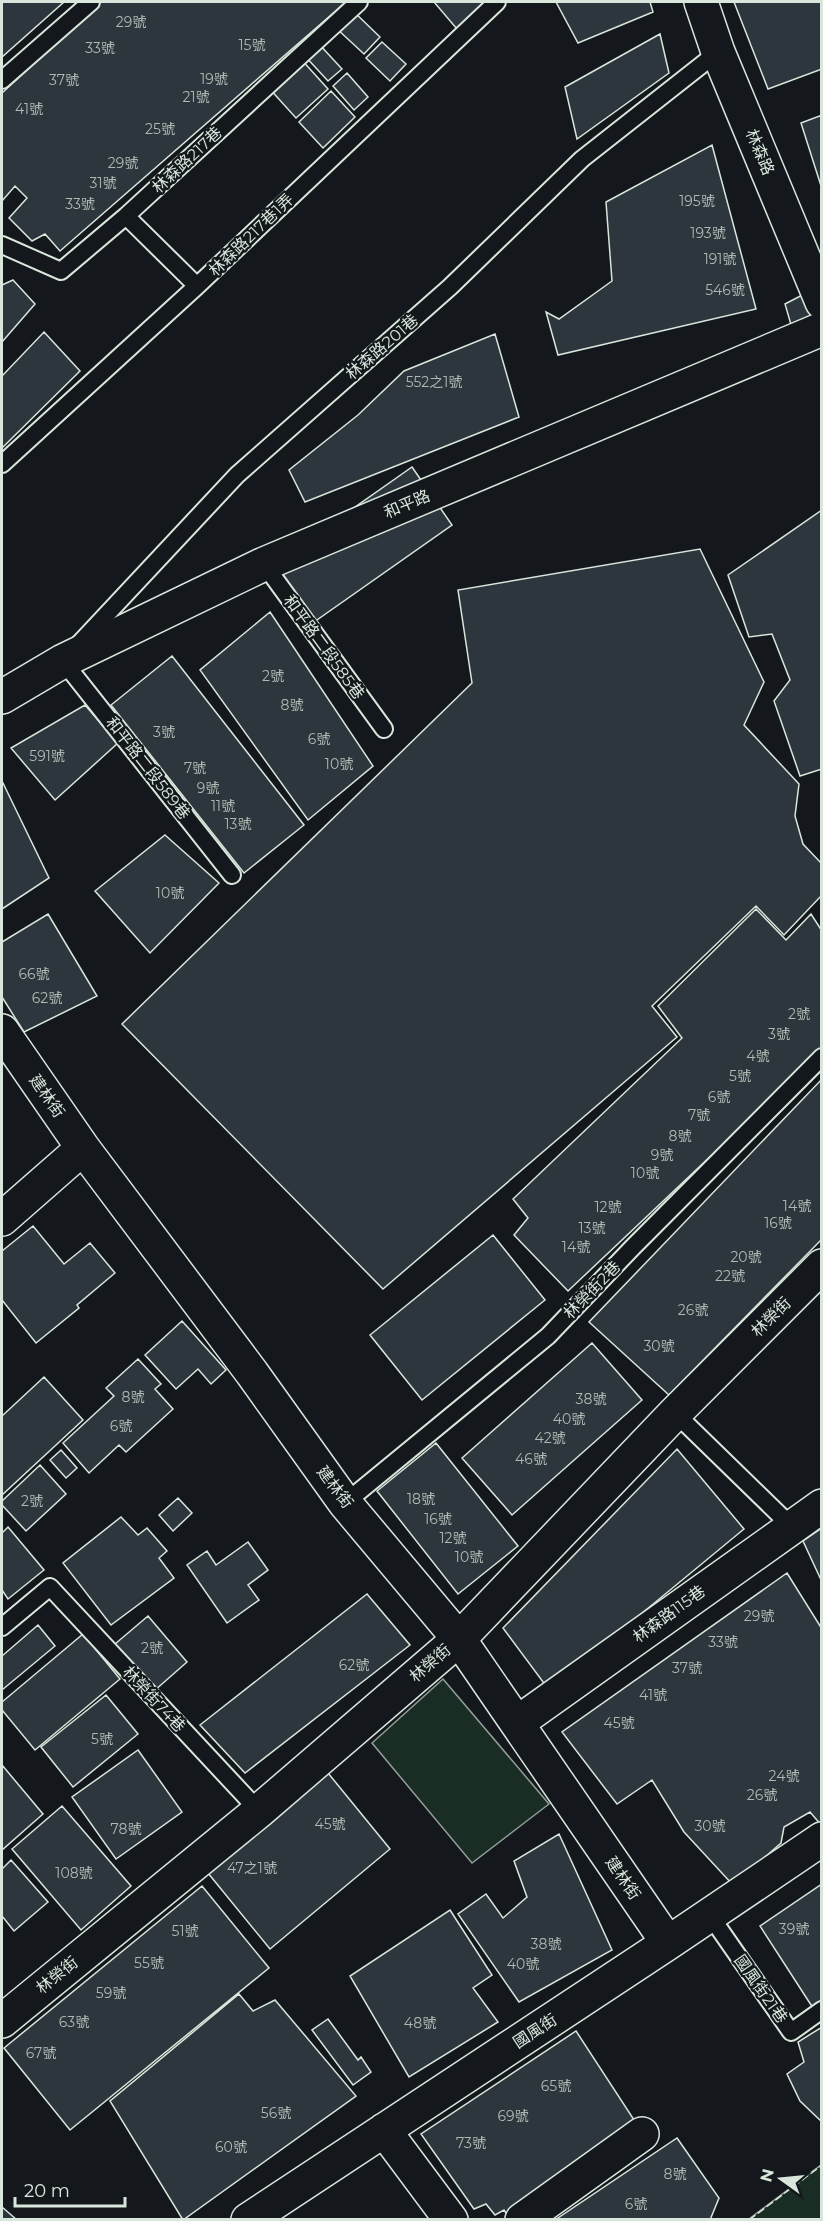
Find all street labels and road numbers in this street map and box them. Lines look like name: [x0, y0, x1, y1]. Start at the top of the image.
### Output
street label: 林森路217巷: [148, 123, 226, 197]
street label: 林森路: [742, 126, 778, 178]
street label: 林森路217巷1弄: [205, 190, 297, 280]
street label: 林森路201巷: [342, 310, 422, 384]
street label: 和平路: [381, 486, 433, 522]
street label: 和平路二段585巷: [280, 591, 368, 703]
street label: 和平路二段589巷: [102, 713, 194, 823]
street label: 建林街: [25, 1071, 69, 1121]
street label: 林榮街2巷: [560, 1257, 624, 1323]
street label: 林榮街: [747, 1293, 795, 1341]
street label: 建林街: [313, 1462, 357, 1512]
street label: 林森路115巷: [629, 1581, 709, 1647]
street label: 林榮街: [406, 1640, 454, 1686]
street label: 林榮街74巷: [119, 1662, 189, 1736]
street label: 建林街: [602, 1853, 644, 1903]
street label: 國風街21巷: [731, 1951, 791, 2027]
street label: 林榮街: [32, 1953, 82, 1997]
street label: 國風街: [510, 2010, 560, 2052]

